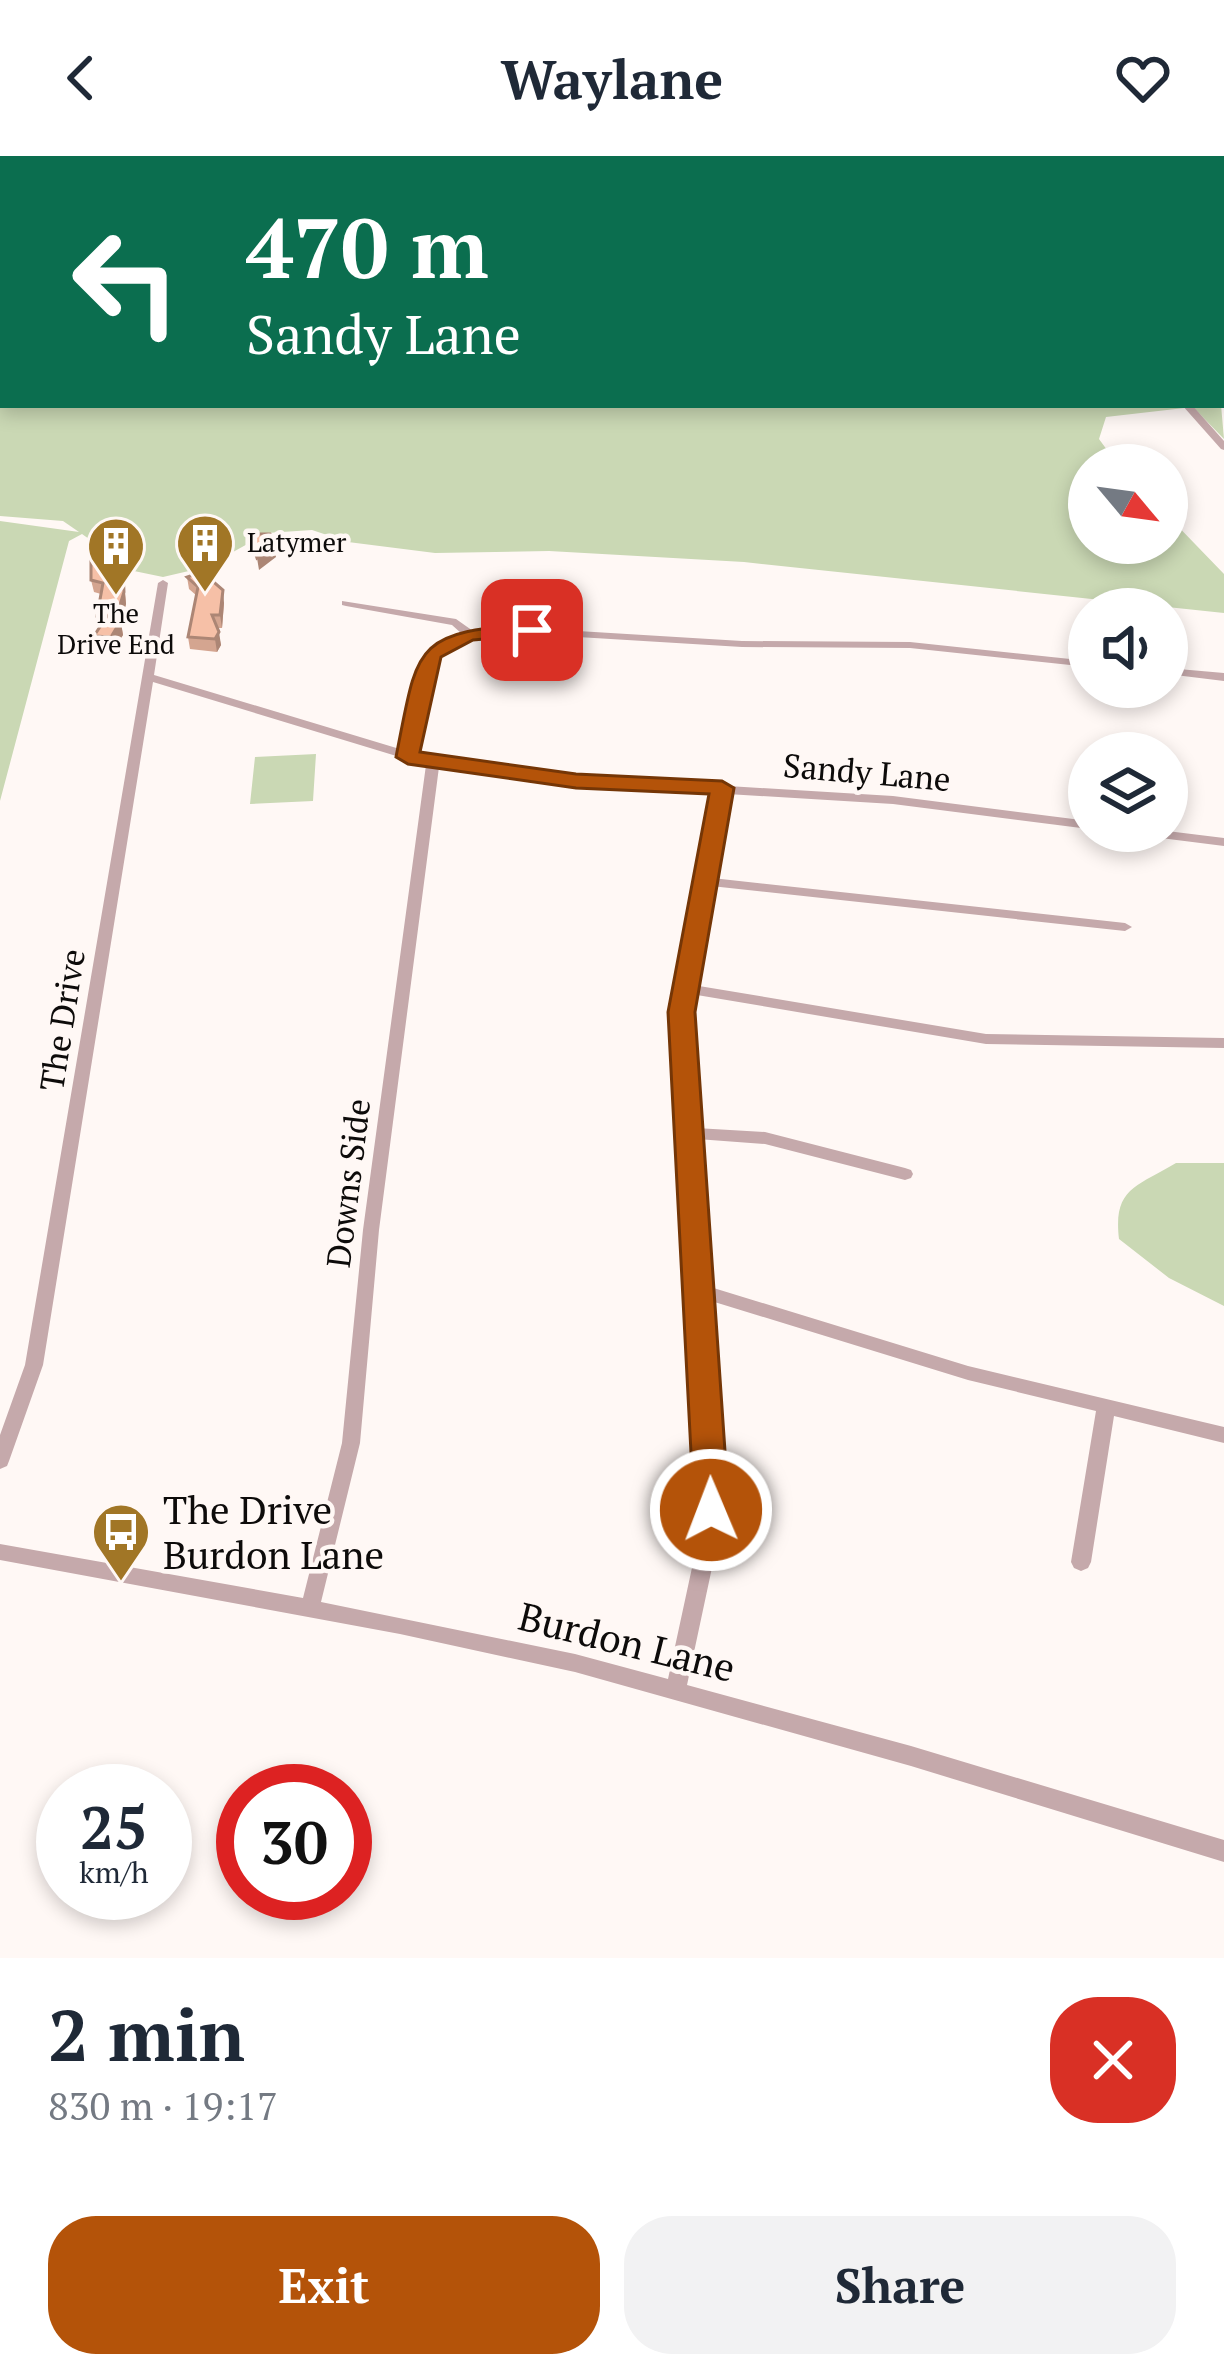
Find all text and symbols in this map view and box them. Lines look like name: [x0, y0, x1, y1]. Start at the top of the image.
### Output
text: Waylane: [501, 43, 723, 114]
icon: back: [48, 45, 114, 111]
icon: heart: [1110, 45, 1176, 111]
text: 470 m: [246, 191, 489, 302]
icon: left: [48, 204, 204, 360]
text: Sandy Lane: [246, 298, 521, 369]
north arrow: [1068, 444, 1188, 564]
map controls: [1068, 444, 1188, 852]
building icon: Latymer: [174, 512, 236, 594]
building icon: The Drive End: [85, 515, 147, 597]
place label: Latymer: [247, 524, 347, 560]
pin: [481, 579, 583, 681]
button: sound: [1068, 588, 1188, 708]
place label: The Drive End: [57, 595, 175, 662]
icon: arrive: [499, 597, 565, 663]
button: layers: [1068, 732, 1188, 852]
street label: Sandy Lane: [782, 743, 953, 800]
street label: The Drive: [29, 946, 94, 1094]
street label: Downs Side: [316, 1096, 379, 1270]
position arrow: [648, 1447, 774, 1573]
place label: The Drive Burdon Lane: [163, 1483, 384, 1580]
bus stop icon: The Drive Burdon Lane: [90, 1501, 152, 1583]
street label: Burdon Lane: [514, 1589, 741, 1693]
speed limit sign: 30: [216, 1764, 372, 1920]
text: 25: [80, 1787, 148, 1866]
text: km/h: [79, 1852, 149, 1892]
text: 2 min: [48, 1986, 245, 2082]
button: close: [1050, 1997, 1176, 2123]
text: 830 m · 19:17: [48, 2079, 278, 2131]
button: Exit: [48, 2216, 600, 2354]
button: Share: [624, 2216, 1176, 2354]

